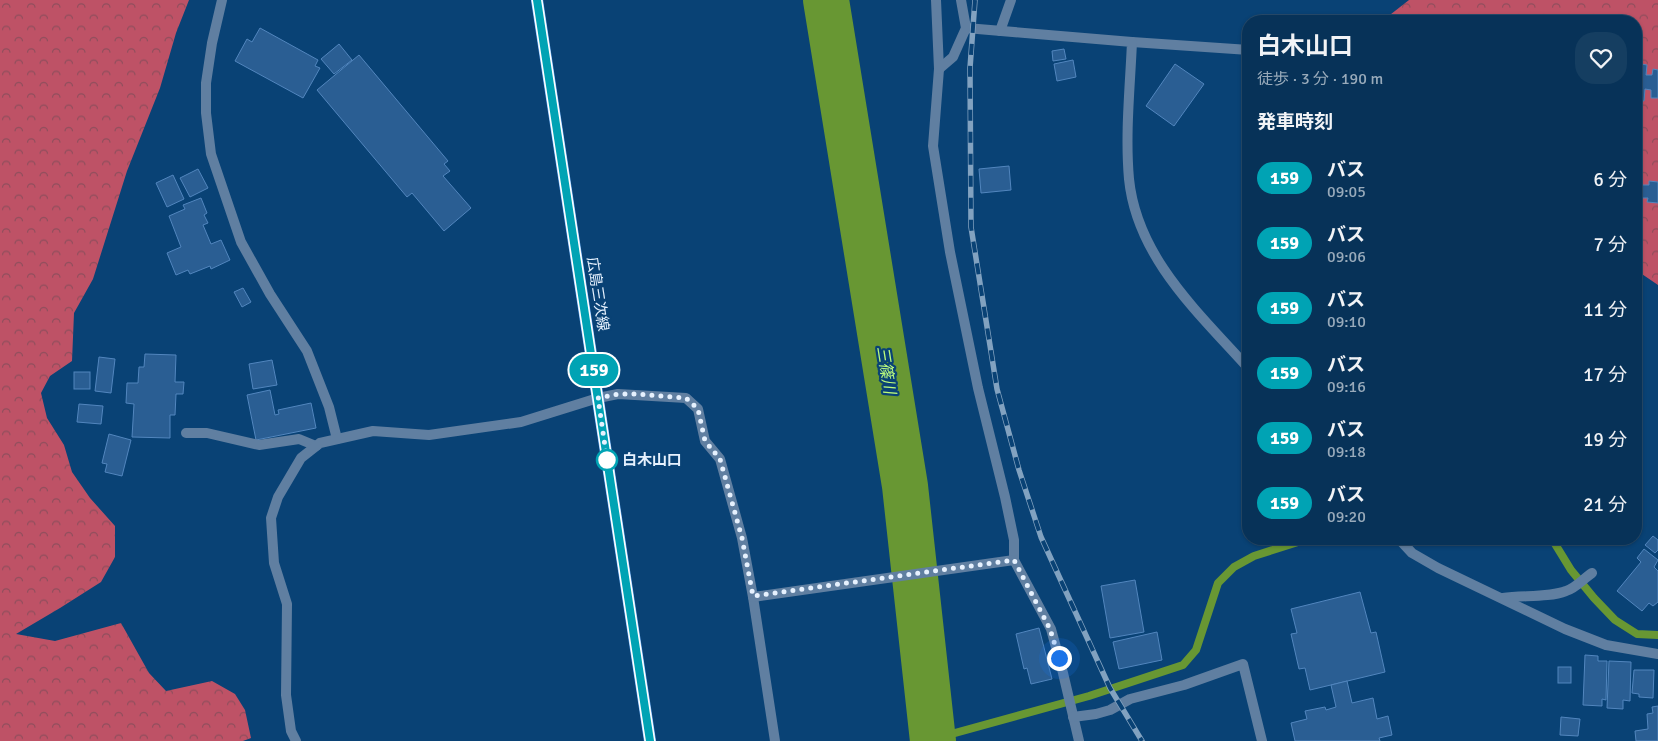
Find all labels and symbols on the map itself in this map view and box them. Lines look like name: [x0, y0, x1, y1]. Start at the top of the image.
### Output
street label: 広島三次線: [583, 256, 613, 332]
water label: 三篠川: [872, 345, 900, 397]
line badge: 159: [565, 354, 623, 386]
marker: 白木山口: [596, 449, 618, 471]
place label: 白木山口: [622, 451, 682, 469]
your location: [1047, 646, 1072, 671]

